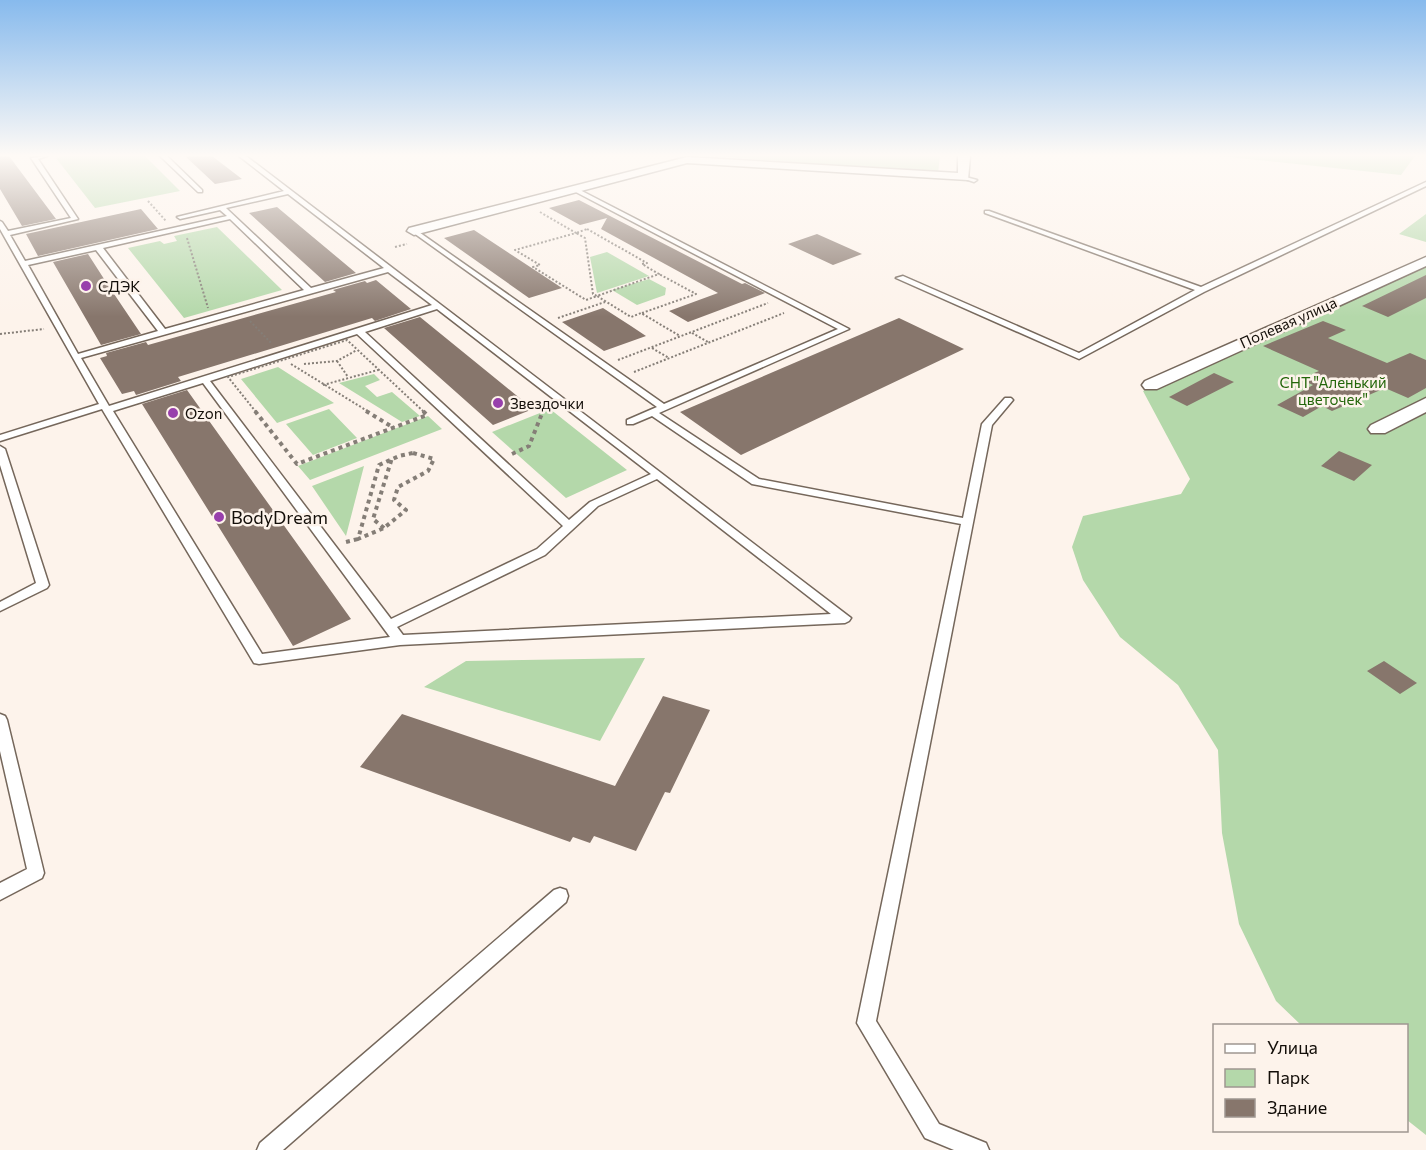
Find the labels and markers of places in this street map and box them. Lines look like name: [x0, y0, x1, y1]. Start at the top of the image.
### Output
place label: СДЭК: [98, 277, 140, 295]
marker: СДЭК: [79, 279, 93, 293]
place label: Звездочки: [510, 394, 584, 412]
marker: Звездочки: [491, 396, 505, 410]
place label: Ozon: [185, 404, 222, 422]
marker: Ozon: [166, 406, 180, 420]
place label: BodyDream: [231, 506, 328, 528]
marker: BodyDream: [212, 510, 226, 524]

